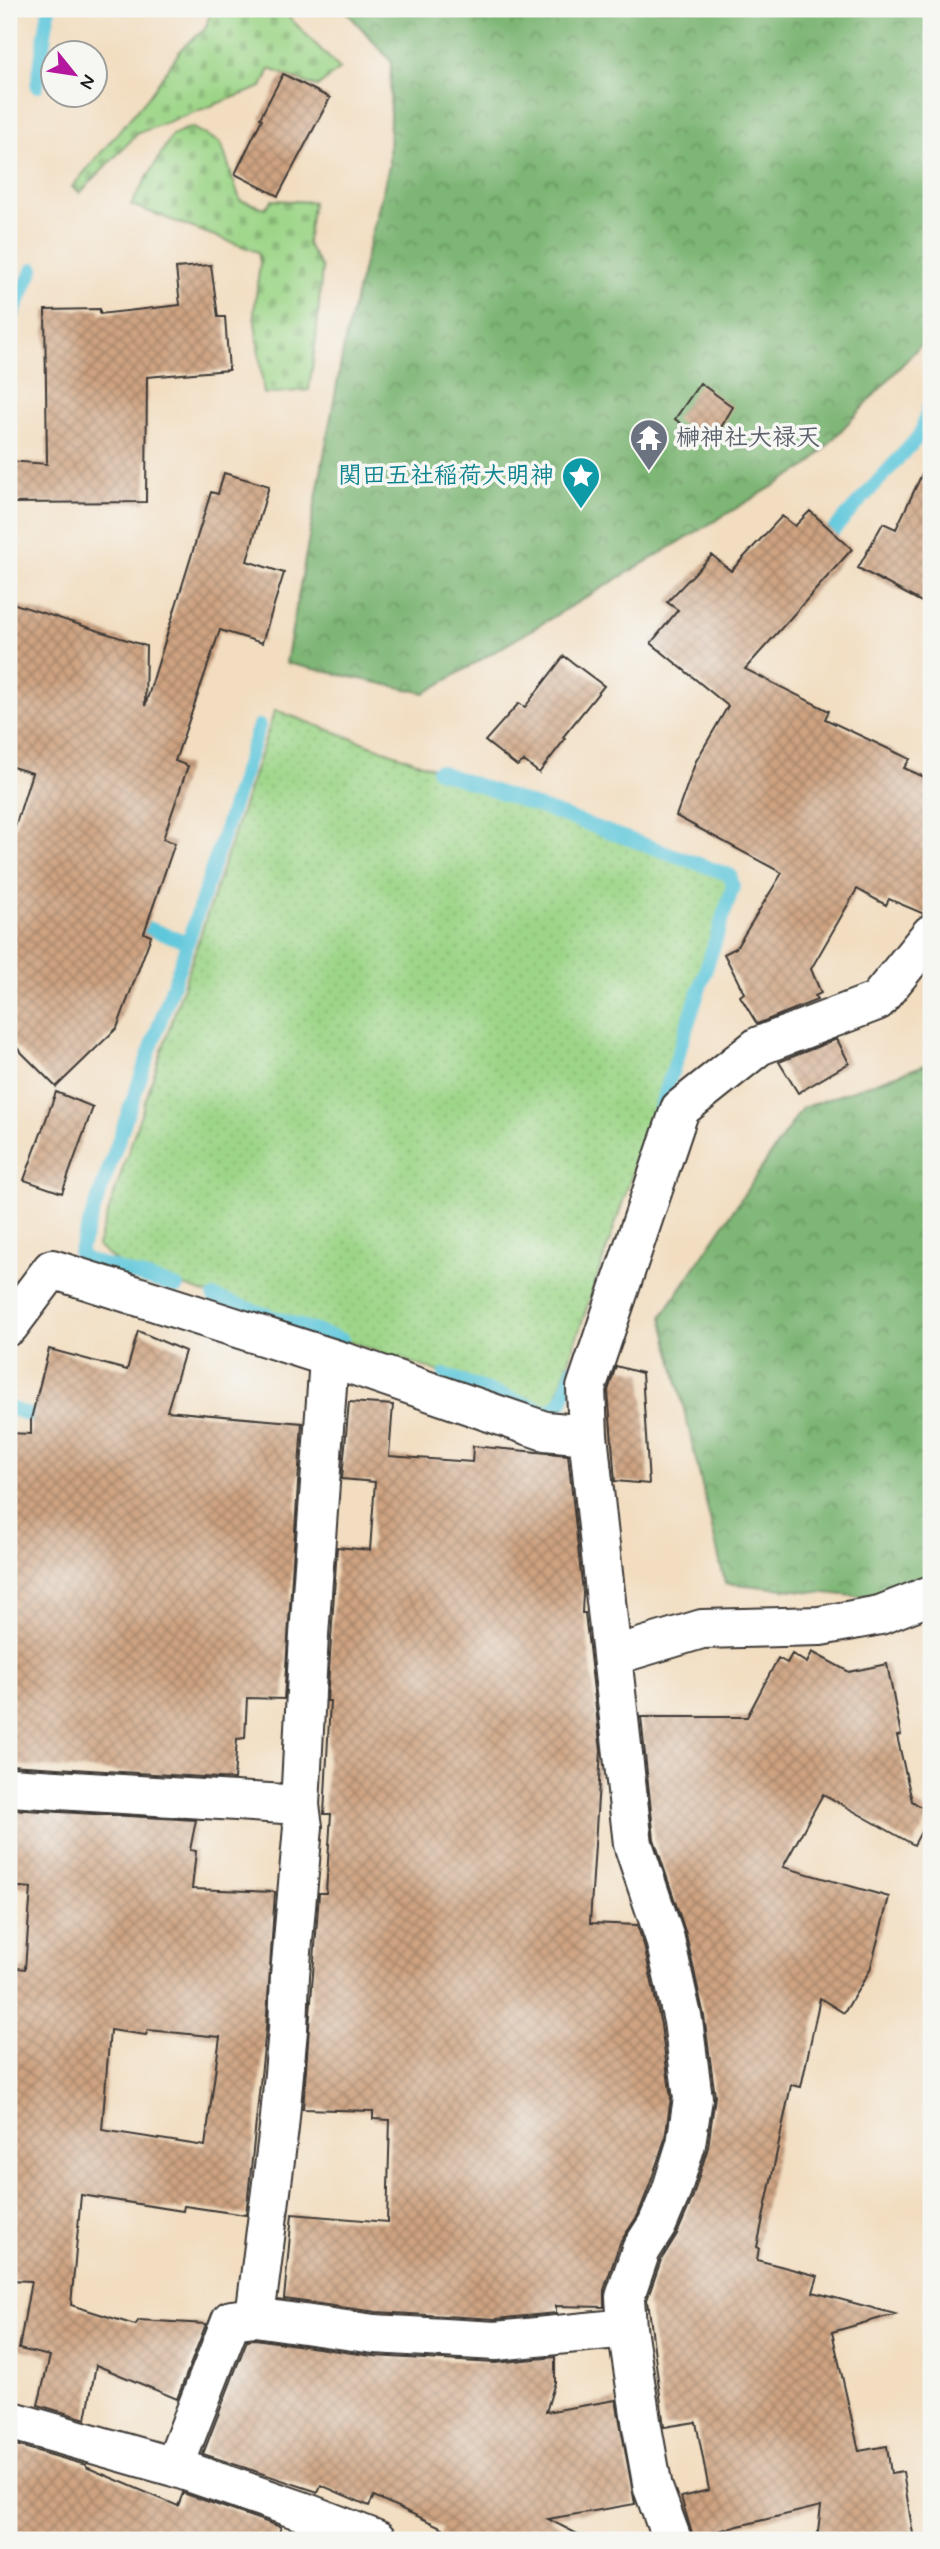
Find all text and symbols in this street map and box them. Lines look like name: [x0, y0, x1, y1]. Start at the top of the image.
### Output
north arrow: [38, 38, 108, 108]
text: N: [73, 70, 101, 93]
temple icon: 榊神社大禄天: [628, 417, 670, 472]
place label: 榊神社大禄天: [676, 423, 820, 454]
place icon: 関田五社稲荷大明神: [560, 455, 602, 510]
place label: 関田五社稲荷大明神: [338, 461, 554, 492]

